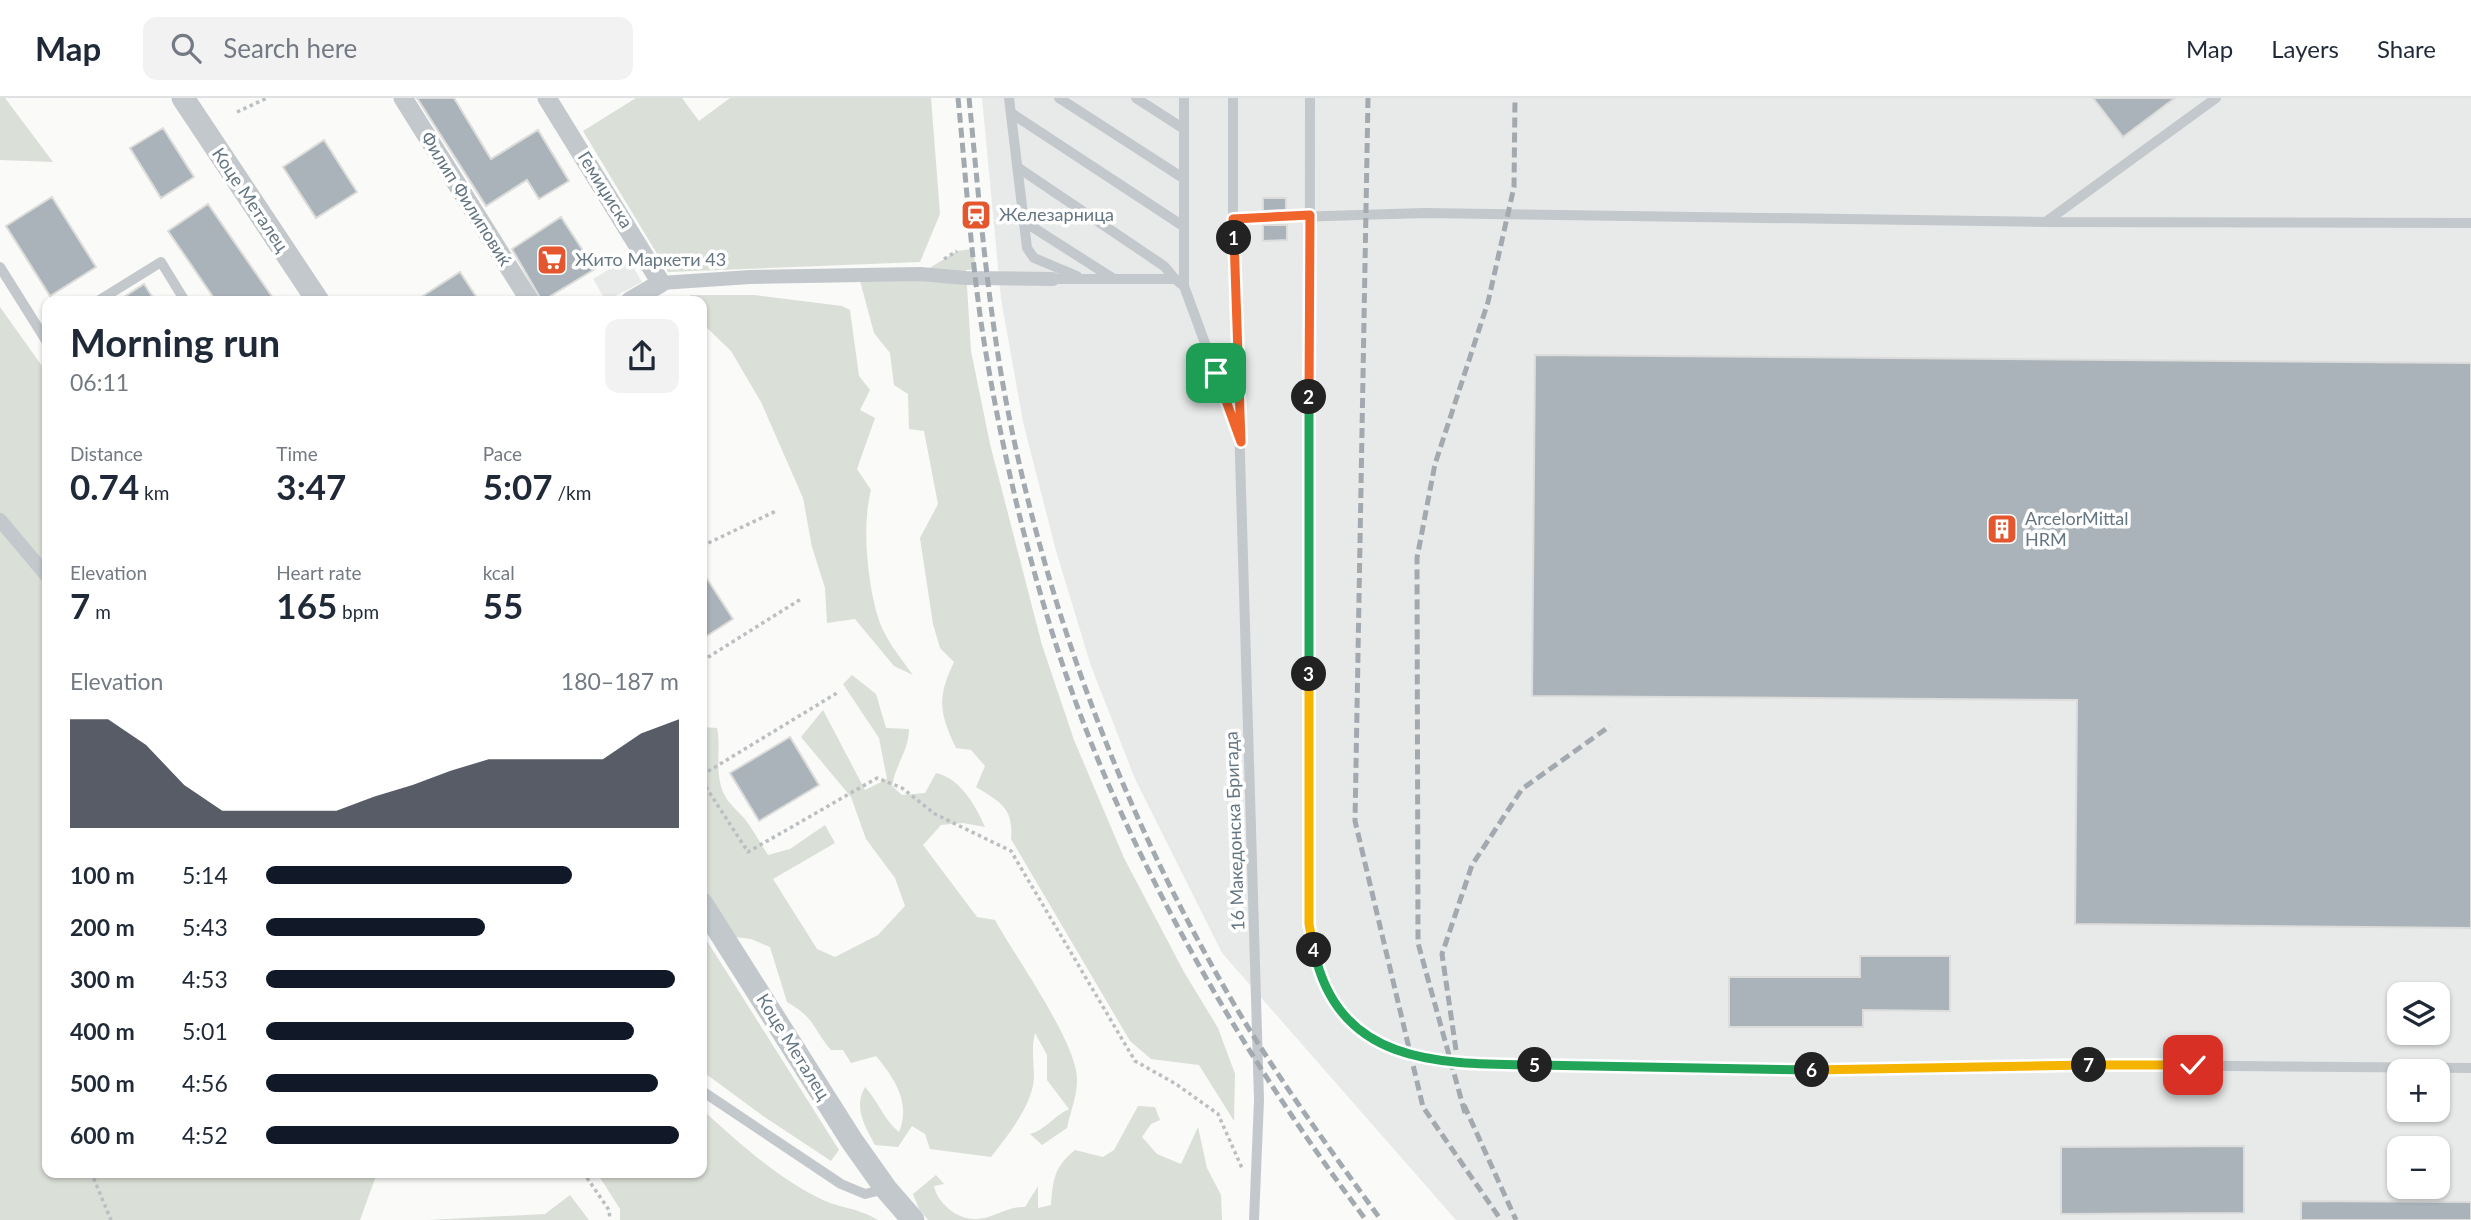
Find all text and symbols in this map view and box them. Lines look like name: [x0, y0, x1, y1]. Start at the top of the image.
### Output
search box: [143, 17, 633, 80]
text: Map: [35, 28, 101, 68]
icon: search: [167, 29, 205, 67]
text: Search here: [223, 32, 357, 64]
text: Map: [2186, 34, 2233, 63]
text: Layers: [2271, 34, 2339, 63]
text: Share: [2377, 34, 2436, 63]
street label: Филип Филиповиќ: [417, 127, 517, 270]
street label: Коце Металец: [208, 143, 294, 256]
street label: Гемиџиска: [574, 147, 638, 232]
station icon: Железарница: [959, 198, 993, 232]
place label: Железарница: [999, 203, 1114, 225]
pin: 1: [1216, 220, 1252, 256]
text: 1: [1228, 226, 1239, 249]
supermarket icon: Жито Маркети 43: [535, 243, 569, 277]
place label: Жито Маркети 43: [575, 248, 726, 270]
text: Morning run: [70, 319, 280, 365]
button: share: [605, 319, 679, 393]
pin: [1186, 343, 1246, 403]
icon: arrive: [1197, 354, 1235, 392]
text: 06:11: [70, 368, 129, 396]
pin: 2: [1292, 380, 1326, 414]
text: 2: [1303, 385, 1314, 408]
text: Distance: [70, 442, 143, 465]
text: Time: [276, 442, 318, 465]
text: Pace: [483, 442, 522, 465]
text: 0.74: [70, 465, 139, 507]
text: 3:47: [276, 465, 346, 507]
text: 5:07: [483, 465, 553, 507]
text: km: [139, 481, 169, 504]
text: /km: [553, 481, 591, 504]
place label: ArcelorMittal HRM: [2025, 507, 2129, 550]
building icon: ArcelorMittal HRM: [1985, 512, 2019, 546]
text: Elevation: [70, 561, 147, 584]
text: Heart rate: [276, 561, 362, 584]
text: kcal: [483, 561, 515, 584]
text: 7: [70, 584, 90, 626]
text: 165: [276, 584, 337, 626]
text: 55: [483, 584, 523, 626]
text: m: [90, 600, 111, 623]
text: bpm: [337, 600, 379, 623]
pin: 3: [1292, 656, 1326, 692]
text: 3: [1303, 662, 1314, 685]
text: Elevation: [70, 667, 163, 695]
text: 180–187 m: [561, 667, 679, 695]
street label: 16 Македонска Бригада: [1220, 731, 1248, 931]
text: 100 m: [70, 861, 135, 889]
text: 5:14: [182, 861, 228, 889]
text: 200 m: [70, 913, 135, 941]
text: 5:43: [182, 913, 228, 941]
pin: 4: [1296, 932, 1332, 968]
text: 4: [1308, 938, 1319, 961]
text: 300 m: [70, 965, 135, 993]
text: 4:53: [182, 965, 228, 993]
map controls: [2387, 982, 2450, 1199]
button: layers: [2387, 982, 2450, 1045]
street label: Коце Металец: [752, 989, 835, 1104]
text: 400 m: [70, 1017, 135, 1045]
text: 5:01: [182, 1017, 228, 1045]
pin: [2163, 1035, 2223, 1095]
icon: check: [2174, 1046, 2212, 1084]
pin: 5: [1518, 1048, 1552, 1082]
pin: 7: [2072, 1048, 2106, 1082]
pin: 6: [1794, 1052, 1829, 1088]
text: 5: [1529, 1053, 1540, 1076]
text: 7: [2083, 1053, 2094, 1076]
text: 6: [1806, 1058, 1817, 1081]
button: +: [2387, 1059, 2450, 1122]
text: 500 m: [70, 1069, 135, 1097]
text: 4:56: [182, 1069, 228, 1097]
text: 600 m: [70, 1121, 135, 1149]
text: 4:52: [182, 1121, 228, 1149]
button: −: [2387, 1136, 2450, 1199]

